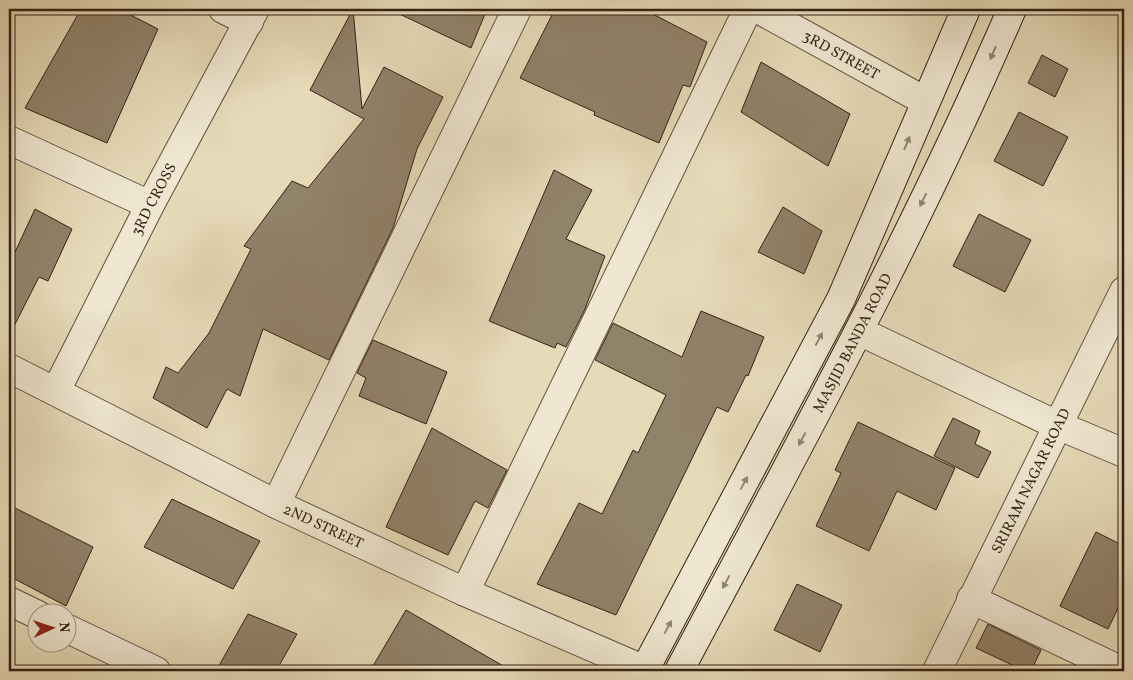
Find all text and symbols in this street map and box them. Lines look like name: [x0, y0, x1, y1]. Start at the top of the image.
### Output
street label: 3RD STREET: [798, 26, 883, 86]
one-way arrow: [988, 46, 996, 60]
one-way arrow: [903, 136, 911, 150]
street label: 3RD CROSS: [127, 160, 182, 240]
one-way arrow: [919, 193, 928, 208]
street label: MASJID BANDA ROAD: [809, 270, 898, 417]
one-way arrow: [815, 333, 824, 346]
street label: SRIRAM NAGAR ROAD: [987, 405, 1077, 558]
one-way arrow: [798, 432, 806, 446]
one-way arrow: [740, 476, 748, 490]
street label: 2ND STREET: [279, 500, 366, 555]
one-way arrow: [722, 575, 730, 590]
north arrow: [28, 602, 78, 652]
one-way arrow: [664, 620, 672, 634]
text: N: [54, 622, 73, 633]

